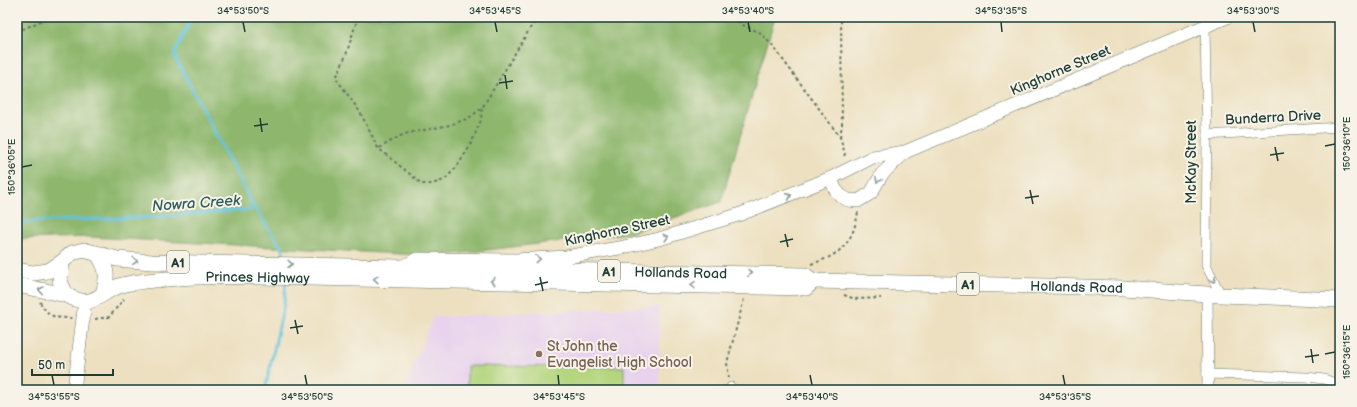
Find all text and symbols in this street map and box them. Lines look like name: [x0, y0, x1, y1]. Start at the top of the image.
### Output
text: 34°53'50"S: [217, 5, 269, 17]
text: 34°53'45"S: [469, 5, 521, 17]
text: 34°53'40"S: [722, 5, 774, 17]
text: 34°53'35"S: [975, 5, 1027, 17]
text: 34°53'30"S: [1227, 5, 1279, 17]
street label: Kinghorne Street: [1008, 41, 1113, 99]
street label: Bunderra Drive: [1225, 106, 1321, 129]
text: 150°36'10"E: [1341, 116, 1353, 171]
street label: McKay Street: [1183, 119, 1200, 204]
text: 150°36'05"E: [6, 138, 18, 195]
one-way arrow: [876, 176, 883, 183]
water label: Nowra Creek: [151, 191, 242, 216]
one-way arrow: [784, 193, 792, 201]
street label: Kinghorne Street: [563, 211, 672, 250]
one-way arrow: [662, 233, 669, 242]
road number: A1: [167, 251, 189, 273]
one-way arrow: [535, 255, 541, 263]
one-way arrow: [132, 256, 138, 265]
one-way arrow: [287, 260, 293, 269]
road number: A1: [598, 260, 620, 282]
street label: Hollands Road: [634, 264, 727, 282]
street label: Princes Highway: [205, 268, 310, 287]
one-way arrow: [747, 269, 753, 277]
road number: A1: [957, 273, 979, 295]
one-way arrow: [373, 275, 379, 283]
one-way arrow: [1209, 276, 1216, 283]
one-way arrow: [490, 277, 496, 286]
street label: Hollands Road: [1030, 278, 1123, 297]
one-way arrow: [690, 281, 696, 289]
one-way arrow: [38, 286, 44, 294]
text: 150°36'15"E: [1341, 324, 1353, 379]
place label: St John the Evangelist High School: [547, 338, 692, 371]
marker: St John the Evangelist High School: [534, 349, 544, 359]
scale bar: [32, 351, 113, 377]
text: 50 m: [38, 358, 65, 373]
text: 34°53'55"S: [28, 391, 80, 403]
text: 34°53'50"S: [281, 391, 333, 403]
text: 34°53'45"S: [533, 391, 585, 403]
text: 34°53'40"S: [786, 391, 838, 403]
text: 34°53'35"S: [1039, 391, 1091, 403]

